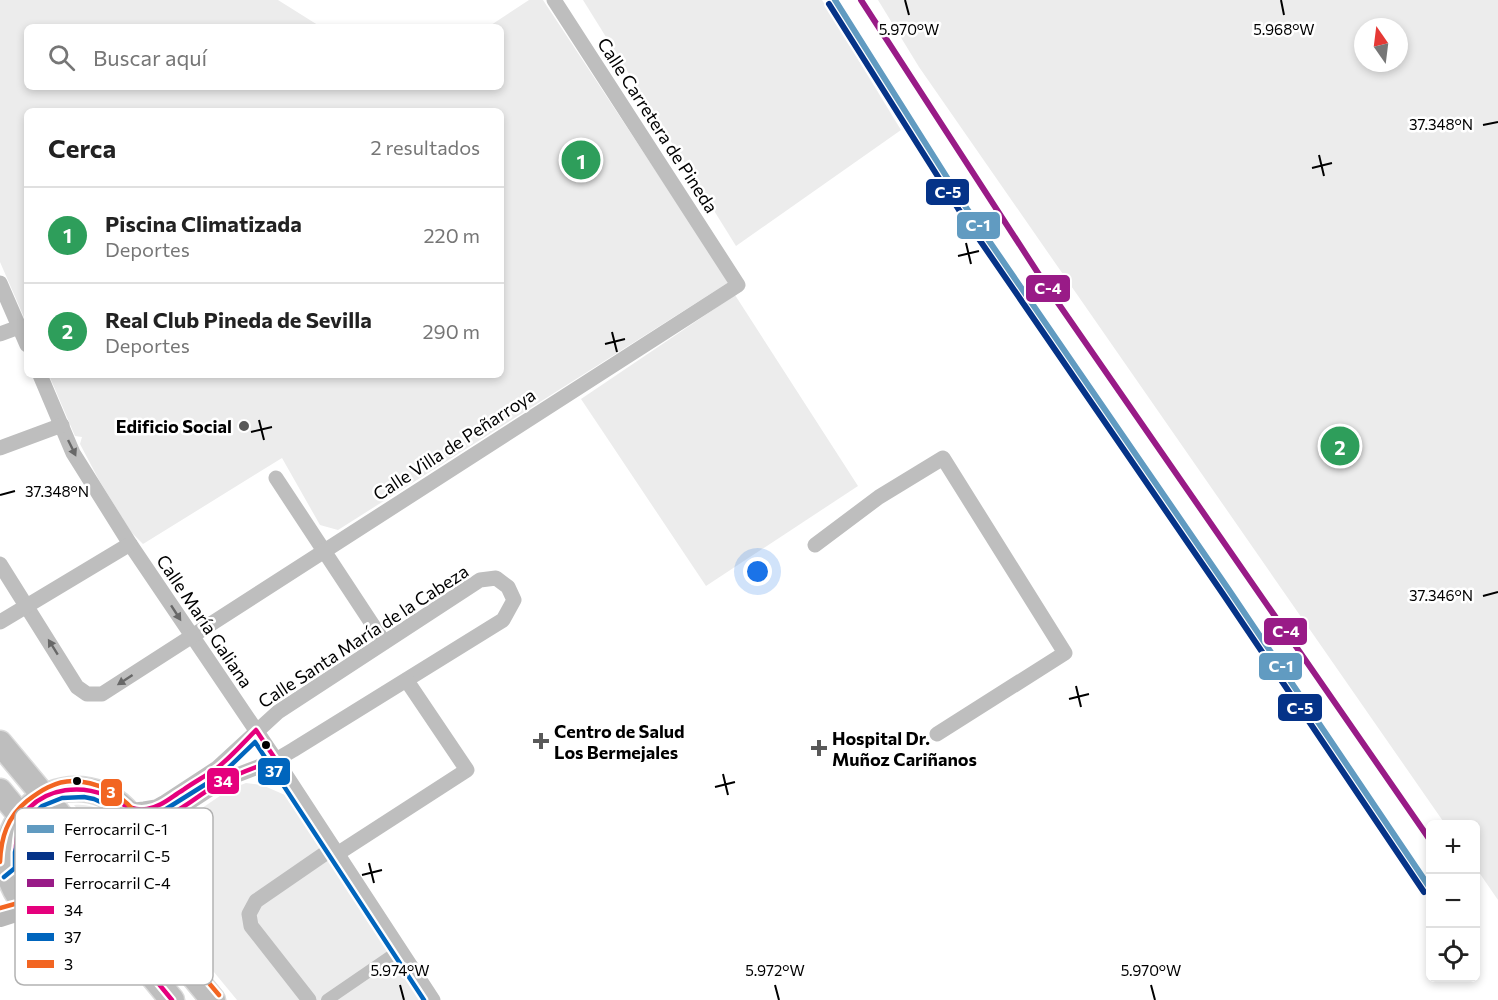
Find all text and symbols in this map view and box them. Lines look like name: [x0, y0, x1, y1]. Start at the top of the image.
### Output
north arrow: [1354, 18, 1408, 72]
text: 5.970°W: [879, 20, 939, 38]
text: 5.968°W: [1253, 20, 1315, 38]
search box: [24, 24, 504, 90]
street label: Calle Carretera de Pineda: [593, 33, 723, 217]
icon: search: [45, 41, 78, 74]
text: Buscar aquí: [93, 44, 207, 71]
text: 37.348°N: [1409, 115, 1473, 133]
text: Cerca: [48, 132, 116, 163]
text: 2 resultados: [370, 135, 480, 159]
pin: 1: [562, 138, 600, 182]
line badge: C-5: [925, 178, 970, 206]
text: C-5: [935, 182, 961, 201]
text: Piscina Climatizada: [105, 210, 302, 237]
line badge: C-1: [956, 211, 1001, 240]
text: C-1: [966, 215, 990, 234]
text: 1: [63, 223, 72, 247]
text: 220 m: [424, 223, 480, 247]
text: Deportes: [105, 237, 190, 261]
line badge: C-4: [1025, 274, 1071, 303]
text: C-4: [1034, 278, 1062, 297]
text: Real Club Pineda de Sevilla: [105, 306, 372, 333]
text: 2: [62, 319, 73, 343]
text: 290 m: [422, 319, 480, 343]
text: Deportes: [105, 333, 190, 357]
street label: Calle Villa de Peñarroya: [369, 383, 539, 505]
place label: Edificio Social: [116, 415, 232, 437]
marker: Edificio Social: [237, 419, 251, 433]
pin: 2: [1320, 424, 1360, 468]
one-way arrow: [67, 439, 76, 456]
text: 37.348°N: [25, 482, 89, 500]
street label: Calle María Galiana: [152, 550, 258, 692]
your location: [743, 557, 772, 586]
street label: Calle Santa María de la Cabeza: [254, 560, 472, 712]
text: 37.346°N: [1409, 586, 1473, 604]
one-way arrow: [170, 604, 182, 620]
line badge: C-4: [1263, 617, 1308, 646]
text: C-4: [1272, 621, 1300, 640]
one-way arrow: [47, 639, 58, 656]
line badge: C-1: [1258, 652, 1303, 681]
text: C-1: [1269, 656, 1293, 675]
one-way arrow: [117, 674, 133, 685]
line badge: C-5: [1277, 693, 1323, 722]
text: C-5: [1287, 698, 1313, 717]
place label: Centro de Salud Los Bermejales: [554, 720, 685, 763]
place label: Hospital Dr. Muñoz Cariñanos: [832, 727, 977, 770]
marker: Centro de Salud Los Bermejales: [532, 732, 550, 750]
unlabelled marker: [260, 739, 272, 751]
marker: Hospital Dr. Muñoz Cariñanos: [810, 739, 828, 757]
line badge: 37: [257, 757, 291, 786]
text: 37: [265, 761, 283, 780]
line badge: 34: [206, 767, 240, 795]
text: 34: [213, 771, 233, 790]
unlabelled marker: [71, 775, 83, 787]
line badge: 3: [100, 778, 123, 807]
text: 3: [106, 782, 116, 801]
legend: [15, 808, 213, 985]
text: Ferrocarril C-1: [64, 819, 168, 838]
map controls: [1426, 820, 1480, 982]
button: +: [1426, 820, 1480, 874]
text: Ferrocarril C-5: [64, 846, 170, 865]
text: Ferrocarril C-4: [64, 873, 171, 892]
button: −: [1426, 874, 1480, 928]
text: 34: [64, 900, 83, 919]
text: 37: [64, 927, 82, 946]
button: locate: [1426, 928, 1480, 982]
text: 3: [64, 954, 73, 973]
text: 5.974°W: [370, 961, 430, 979]
text: 5.972°W: [745, 961, 805, 979]
text: 5.970°W: [1121, 961, 1181, 979]

